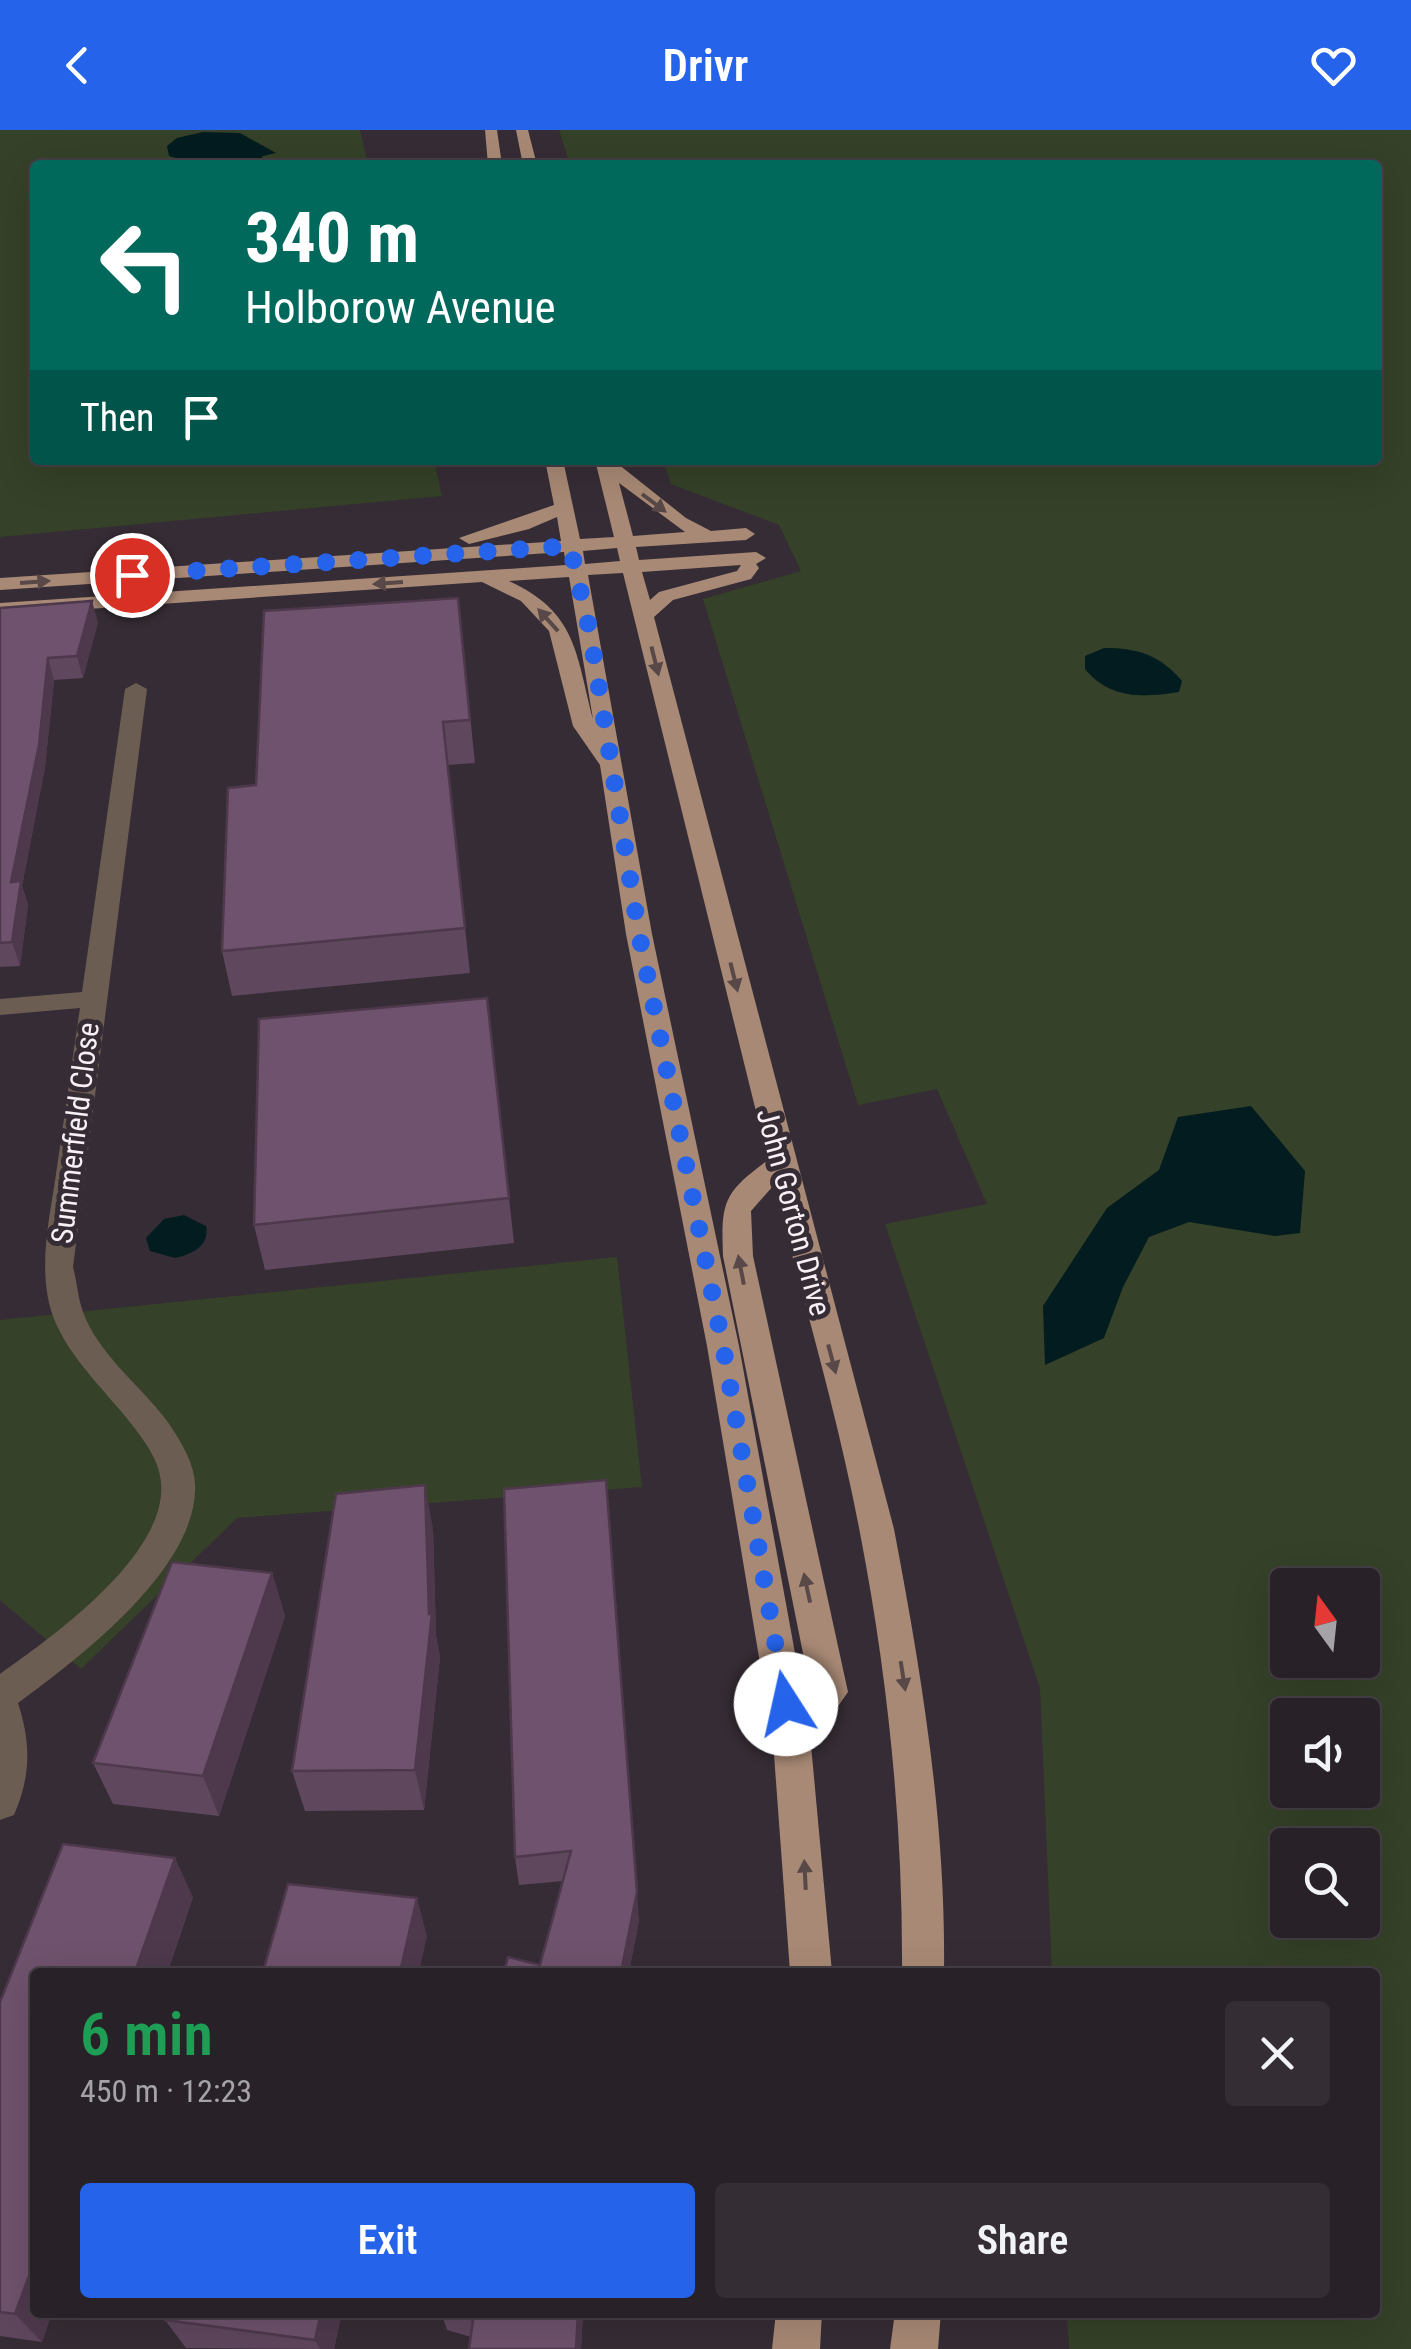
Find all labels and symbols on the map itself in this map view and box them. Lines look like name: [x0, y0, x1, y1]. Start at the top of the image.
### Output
one-way arrow: [641, 492, 667, 512]
pin: [90, 533, 175, 618]
one-way arrow: [20, 573, 52, 589]
one-way arrow: [372, 575, 404, 591]
one-way arrow: [537, 608, 560, 632]
one-way arrow: [648, 646, 663, 677]
one-way arrow: [726, 962, 742, 993]
street label: Summerfield Close: [44, 1020, 106, 1246]
street label: John Gorton Drive: [750, 1105, 838, 1319]
one-way arrow: [733, 1254, 748, 1285]
one-way arrow: [825, 1344, 841, 1375]
north arrow: [1270, 1568, 1380, 1678]
one-way arrow: [799, 1572, 815, 1603]
position arrow: [734, 1652, 838, 1756]
one-way arrow: [896, 1661, 911, 1692]
one-way arrow: [797, 1859, 813, 1891]

